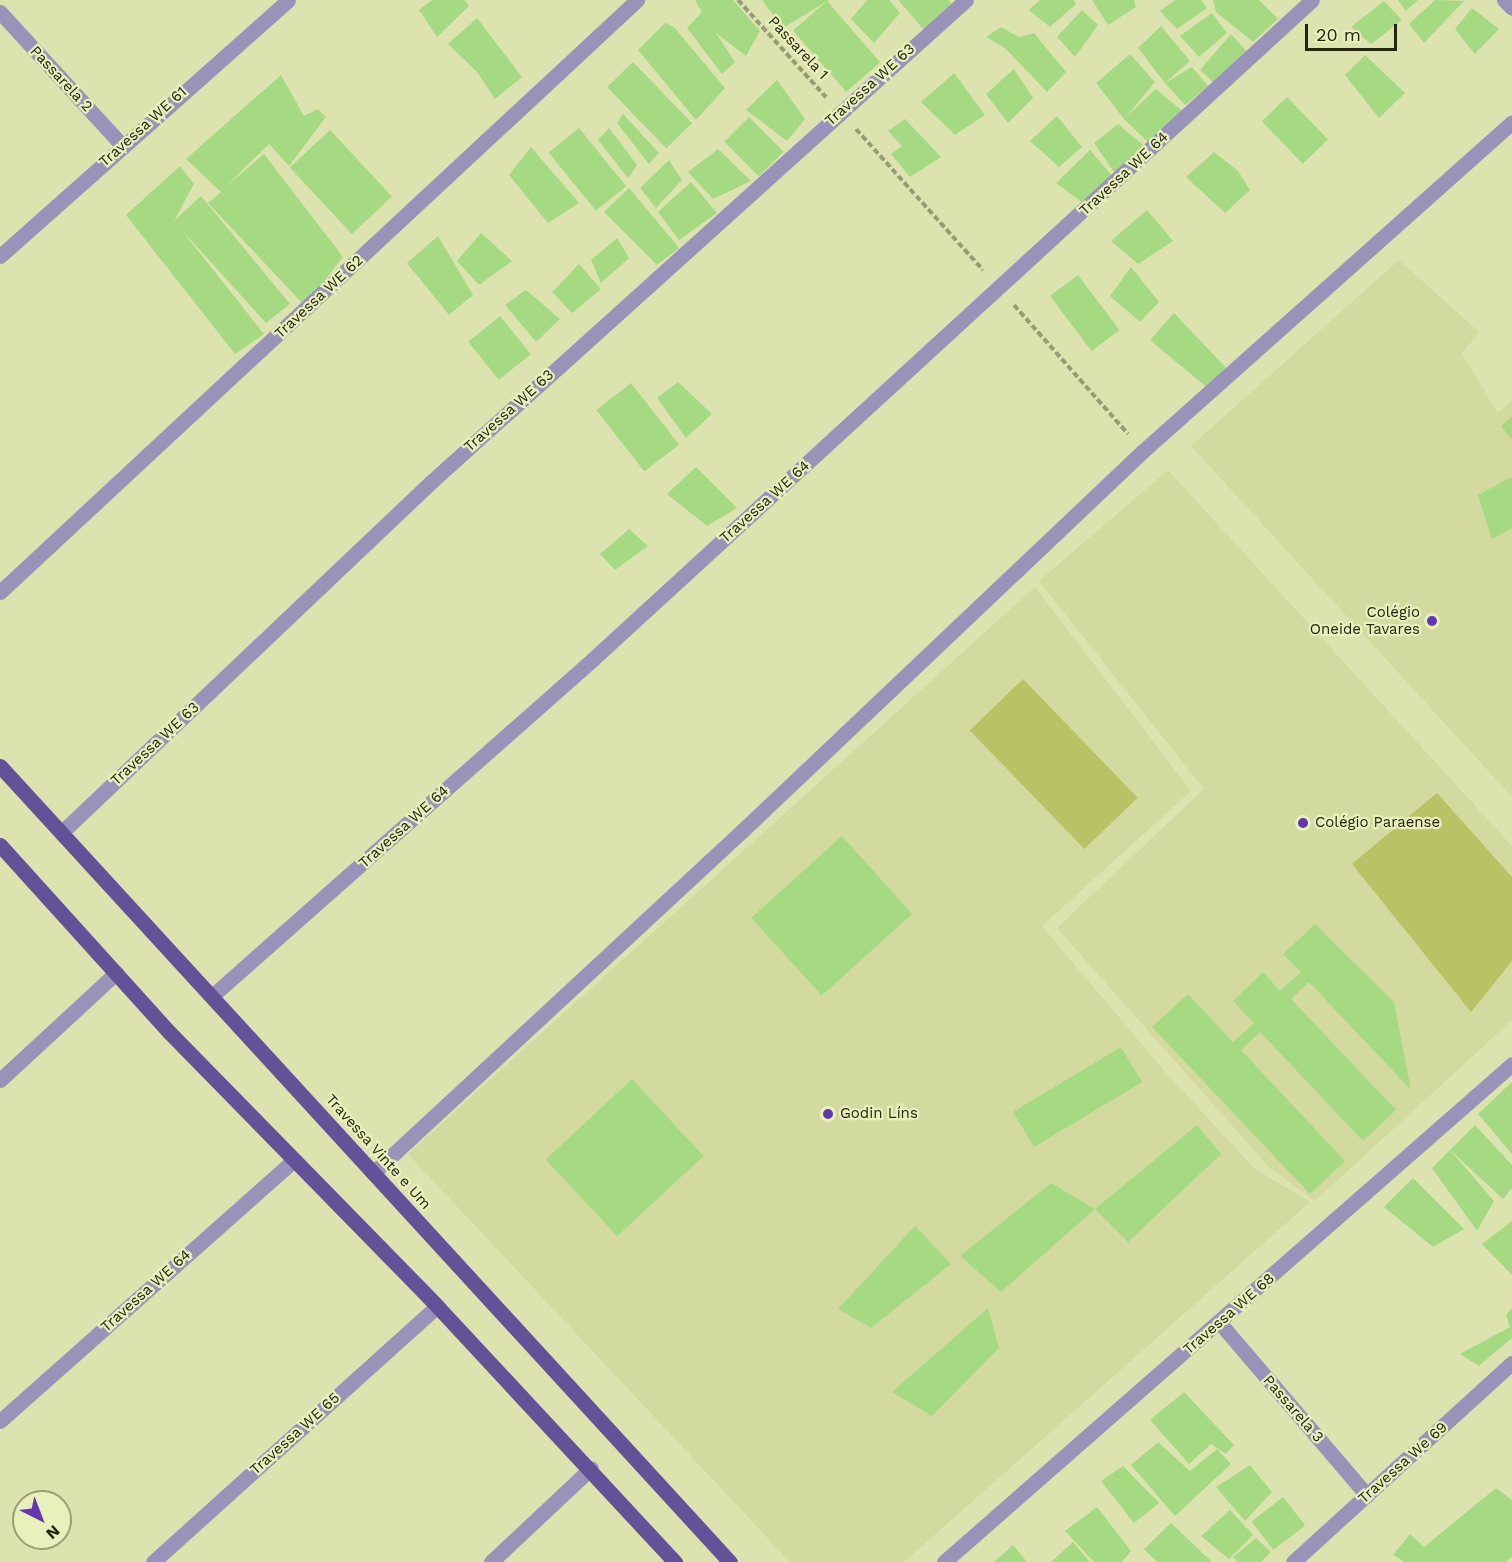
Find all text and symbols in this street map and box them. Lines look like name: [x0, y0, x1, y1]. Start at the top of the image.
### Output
street label: Passarela 1: [764, 12, 832, 84]
scale bar: [1308, 12, 1400, 50]
text: 20 m: [1316, 24, 1361, 45]
street label: Travessa WE 63: [821, 40, 919, 130]
street label: Passarela 2: [26, 42, 96, 116]
street label: Travessa WE 61: [95, 83, 191, 171]
street label: Travessa WE 64: [1076, 128, 1172, 220]
street label: Travessa WE 62: [271, 251, 367, 343]
street label: Travessa WE 63: [460, 366, 558, 456]
street label: Travessa WE 64: [716, 457, 814, 547]
place label: Colégio Oneide Tavares: [1309, 603, 1420, 638]
marker: Colégio Oneide Tavares: [1425, 614, 1439, 628]
street label: Travessa WE 63: [107, 698, 203, 790]
street label: Travessa WE 64: [355, 782, 453, 872]
place label: Colégio Paraense: [1315, 814, 1440, 832]
marker: Colégio Paraense: [1296, 816, 1310, 830]
street label: Travessa Vinte e Um: [321, 1090, 435, 1214]
place label: Godin Líns: [840, 1105, 918, 1123]
marker: Godin Líns: [821, 1107, 835, 1121]
street label: Travessa WE 64: [97, 1246, 195, 1336]
street label: Travessa WE 68: [1180, 1269, 1278, 1359]
street label: Passarela 3: [1259, 1372, 1327, 1446]
street label: Travessa WE 65: [246, 1389, 344, 1479]
street label: Travessa We 69: [1355, 1418, 1451, 1508]
north arrow: [12, 1490, 72, 1550]
text: N: [42, 1521, 64, 1543]

